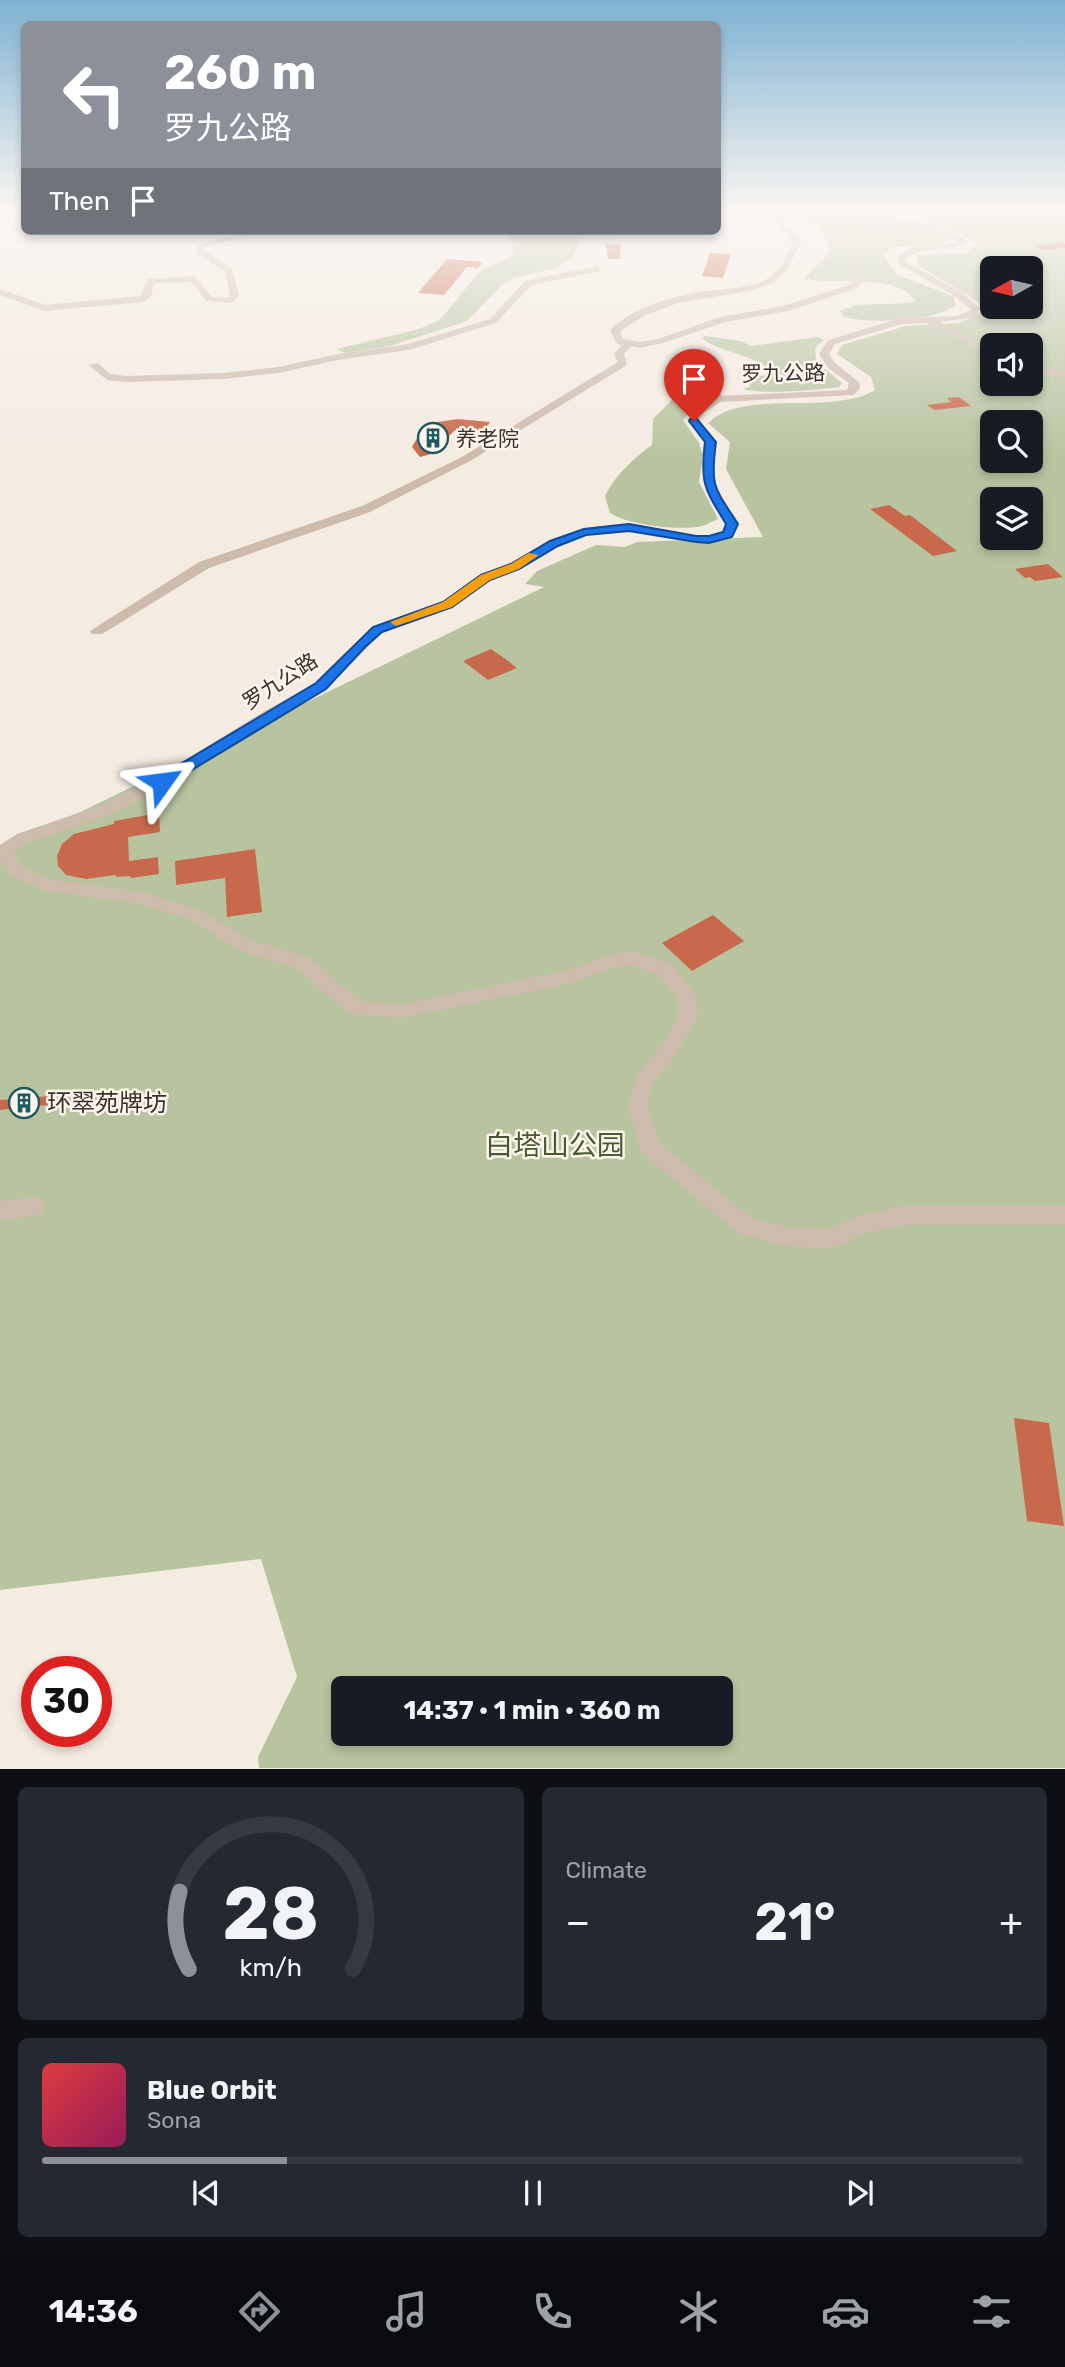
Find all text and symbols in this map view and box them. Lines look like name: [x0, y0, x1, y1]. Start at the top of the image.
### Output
text: 260 m: [164, 43, 316, 101]
icon: left: [49, 49, 140, 140]
text: 罗九公路: [164, 109, 292, 147]
icon: arrive: [124, 182, 162, 220]
text: Then: [49, 186, 110, 217]
north arrow: [980, 256, 1043, 318]
map controls: [980, 256, 1043, 550]
button: sound: [980, 333, 1043, 396]
pin: [664, 349, 724, 421]
icon: arrive: [675, 360, 713, 398]
street label: 罗九公路: [741, 360, 825, 386]
button: search: [980, 410, 1043, 473]
building icon: 养老院: [416, 421, 450, 455]
place label: 养老院: [456, 426, 519, 451]
button: layers: [980, 487, 1043, 550]
street label: 罗九公路: [238, 648, 322, 714]
position arrow: [125, 745, 199, 819]
building icon: 环翠苑牌坊: [7, 1086, 41, 1120]
place label: 环翠苑牌坊: [47, 1089, 167, 1117]
park label: 白塔山公园: [485, 1129, 625, 1162]
speed limit sign: 30: [21, 1656, 112, 1747]
text: 14:37 · 1 min · 360 m: [403, 1695, 661, 1726]
text: Climate: [566, 1856, 647, 1884]
text: 28: [222, 1872, 319, 1958]
text: 21°: [754, 1891, 835, 1953]
text: −: [566, 1899, 590, 1945]
text: +: [999, 1899, 1023, 1945]
text: km/h: [240, 1953, 302, 1982]
text: Blue Orbit: [147, 2075, 277, 2106]
text: Sona: [147, 2106, 201, 2134]
icon: previous: [187, 2174, 225, 2212]
icon: pause: [514, 2174, 552, 2212]
icon: next: [841, 2174, 879, 2212]
icon: directions: [235, 2287, 284, 2336]
icon: music: [382, 2287, 431, 2336]
icon: phone: [528, 2287, 577, 2336]
icon: climate: [674, 2287, 723, 2336]
icon: car: [821, 2287, 870, 2336]
icon: filters: [967, 2287, 1016, 2336]
text: 14:36: [49, 2292, 138, 2330]

